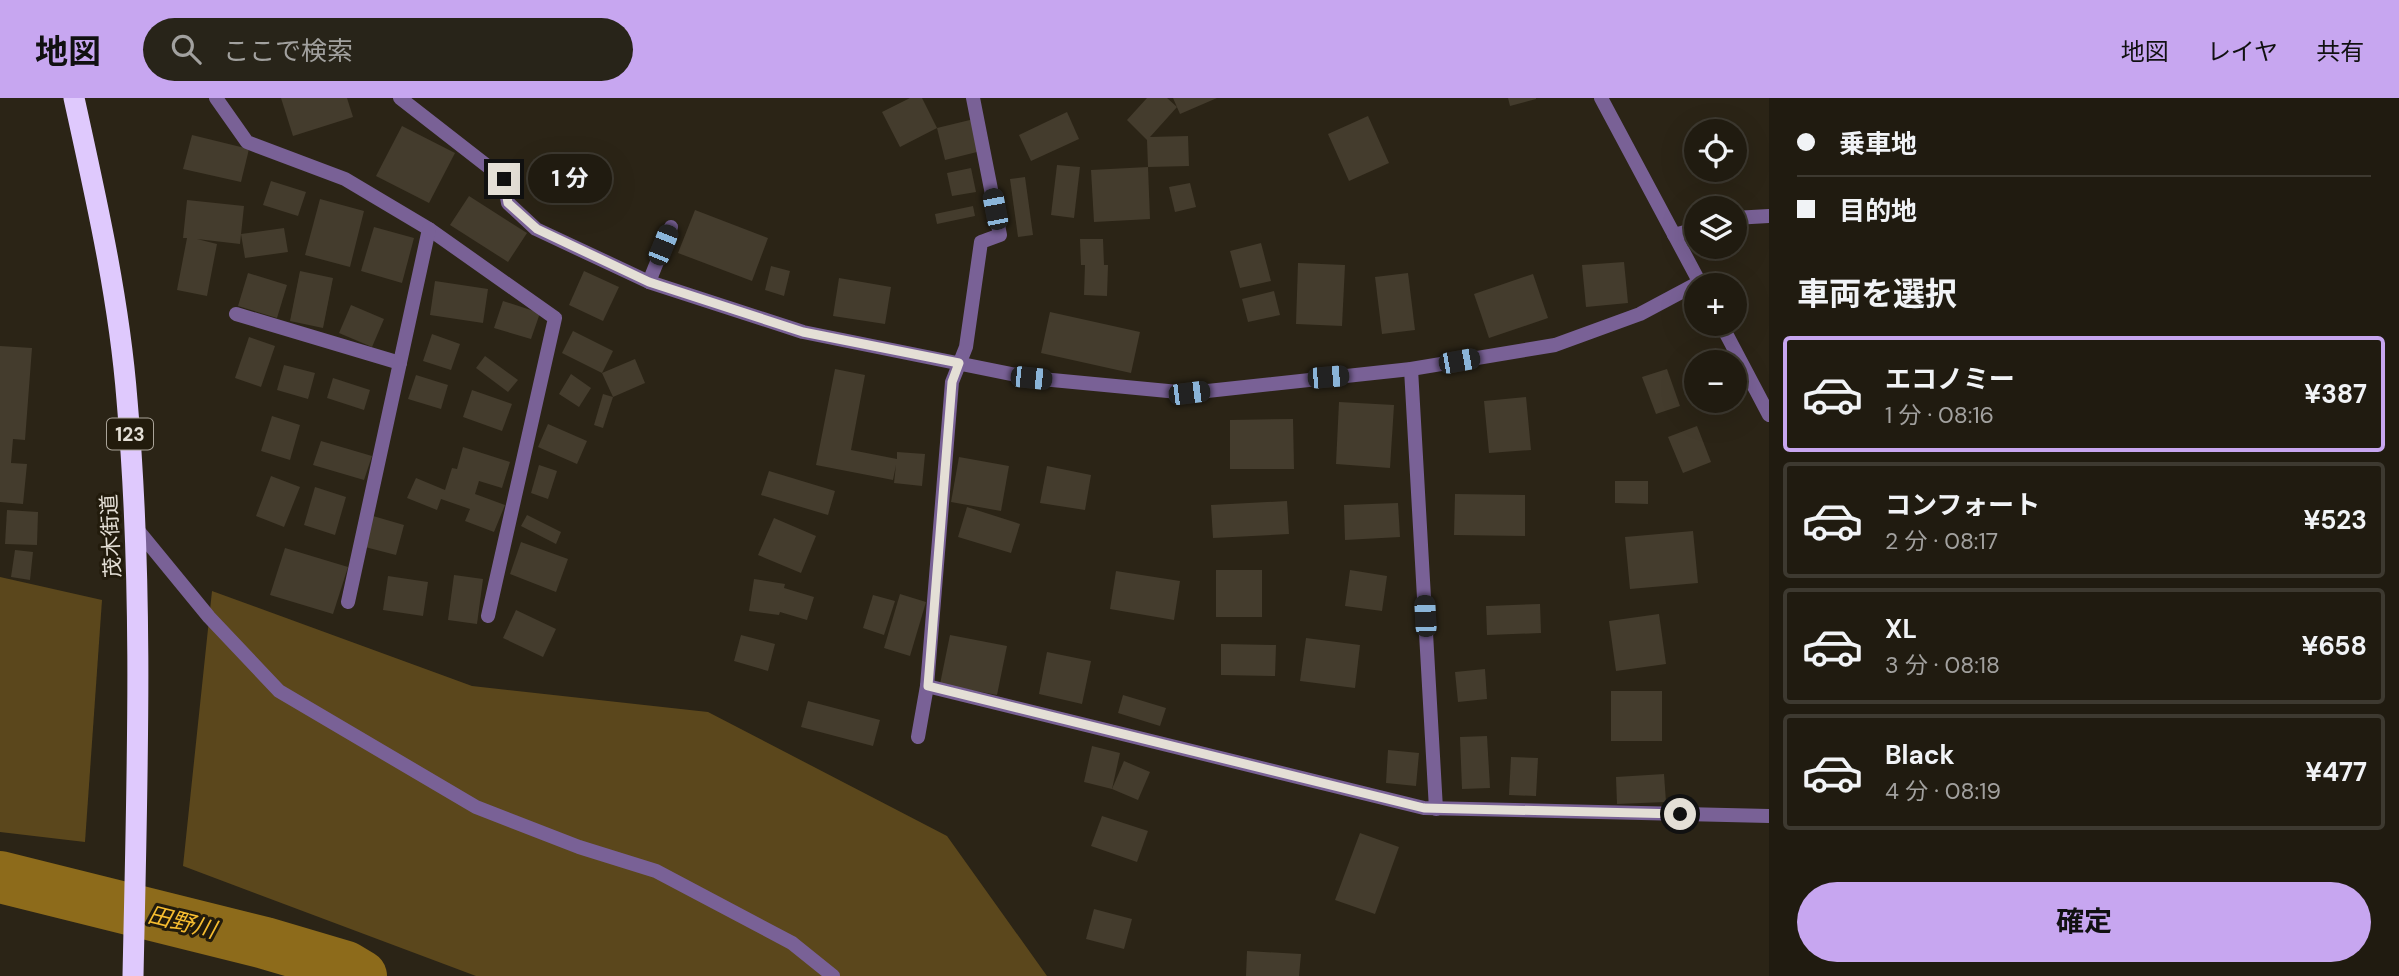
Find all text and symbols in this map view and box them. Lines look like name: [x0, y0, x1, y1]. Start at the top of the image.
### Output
search box: [143, 18, 633, 81]
text: 地図: [35, 30, 101, 73]
icon: search: [167, 30, 205, 68]
text: ここで検索: [223, 34, 353, 68]
text: 地図: [2121, 36, 2169, 67]
text: レイヤ: [2207, 36, 2278, 67]
text: 共有: [2316, 36, 2364, 67]
map controls: [1684, 119, 1747, 413]
button: locate: [1684, 119, 1747, 182]
text: 乗車地: [1839, 127, 1917, 161]
callout: 1 分: [528, 154, 612, 204]
route end: [488, 163, 520, 195]
text: 1 分: [552, 163, 588, 193]
car: [981, 186, 1010, 232]
text: 目的地: [1839, 194, 1917, 228]
button: layers: [1684, 196, 1747, 259]
car: [646, 222, 681, 268]
button: +: [1684, 273, 1747, 336]
text: 車両を選択: [1797, 273, 1957, 315]
car: [1437, 347, 1482, 375]
button: −: [1684, 350, 1747, 413]
text: エコノミー: [1885, 362, 2015, 396]
icon: car: [1801, 363, 1864, 426]
car: [1010, 365, 1053, 391]
car: [1307, 365, 1350, 389]
text: ¥387: [2304, 377, 2367, 411]
car: [1167, 380, 1212, 406]
text: 1 分 · 08:16: [1885, 400, 1994, 430]
road number: 123: [107, 418, 153, 450]
text: コンフォート: [1885, 488, 2040, 522]
icon: car: [1801, 489, 1864, 552]
street label: 茂木街道: [95, 493, 127, 579]
text: ¥523: [2303, 503, 2367, 537]
text: 2 分 · 08:17: [1885, 526, 1998, 556]
car: [1414, 594, 1437, 638]
text: XL: [1885, 612, 1917, 646]
icon: car: [1801, 615, 1864, 678]
text: ¥658: [2302, 629, 2367, 663]
text: 3 分 · 08:18: [1885, 650, 2000, 680]
text: Black: [1885, 738, 1955, 772]
icon: car: [1801, 741, 1864, 804]
text: ¥477: [2305, 755, 2367, 789]
text: 4 分 · 08:19: [1885, 776, 2001, 806]
route start: [1664, 798, 1696, 830]
button: 確定: [1797, 882, 2371, 962]
water label: 田野川: [145, 899, 222, 946]

